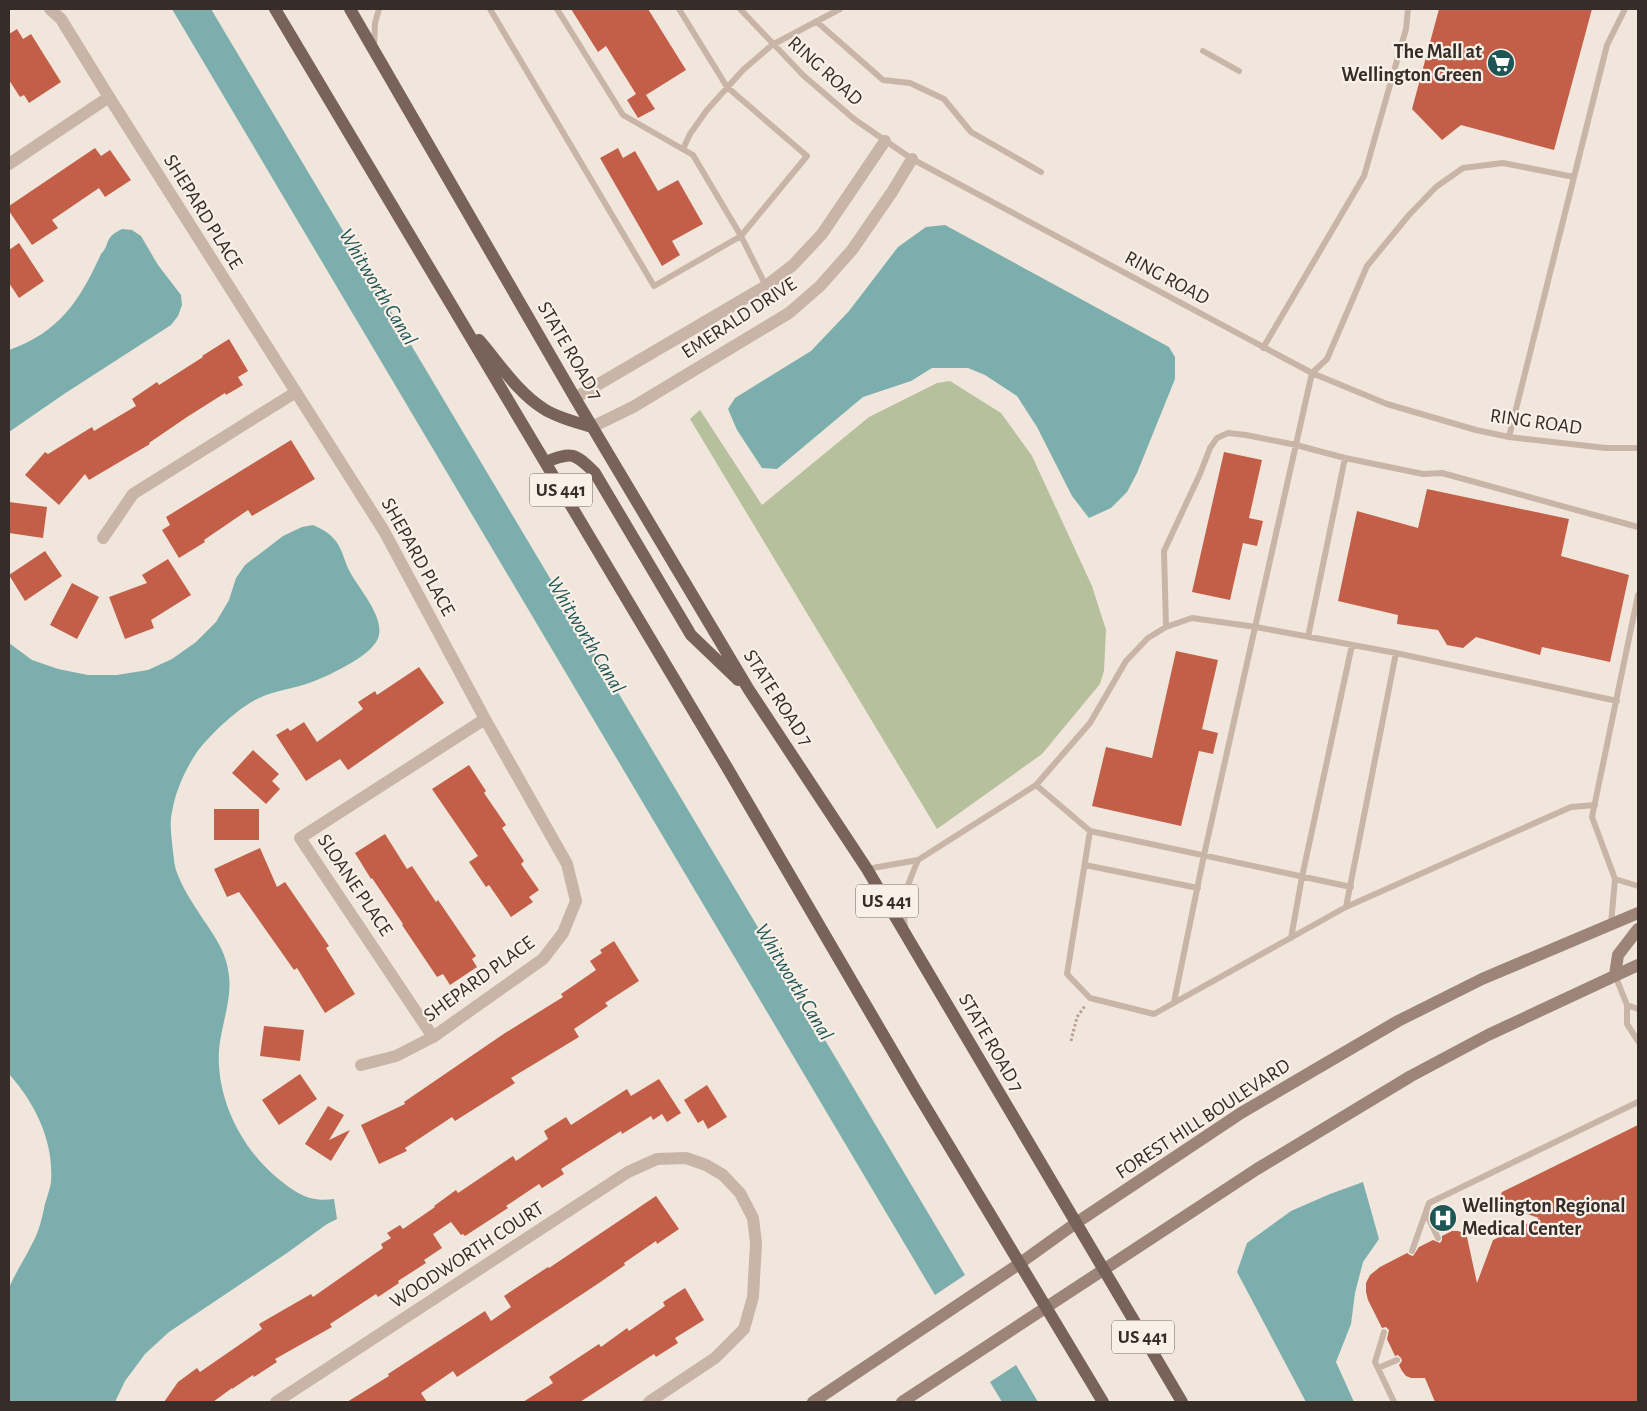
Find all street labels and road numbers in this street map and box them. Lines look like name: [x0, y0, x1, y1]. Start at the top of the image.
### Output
street label: RING ROAD: [784, 32, 866, 110]
street label: SHEPARD PLACE: [160, 151, 246, 273]
street label: RING ROAD: [1121, 247, 1213, 309]
street label: EMERALD DRIVE: [678, 273, 800, 362]
street label: STATE ROAD 7: [534, 298, 606, 404]
street label: RING ROAD: [1489, 406, 1583, 438]
road number: US 441: [530, 474, 592, 506]
street label: SHEPARD PLACE: [377, 495, 459, 619]
street label: STATE ROAD 7: [740, 646, 816, 750]
street label: SLOANE PLACE: [314, 831, 396, 940]
road number: US 441: [856, 884, 918, 918]
street label: SHEPARD PLACE: [420, 932, 538, 1026]
street label: STATE ROAD 7: [955, 990, 1027, 1096]
street label: FOREST HILL BOULEVARD: [1112, 1055, 1294, 1183]
street label: WOODWORTH COURT: [387, 1198, 548, 1312]
road number: US 441: [1112, 1320, 1174, 1354]

